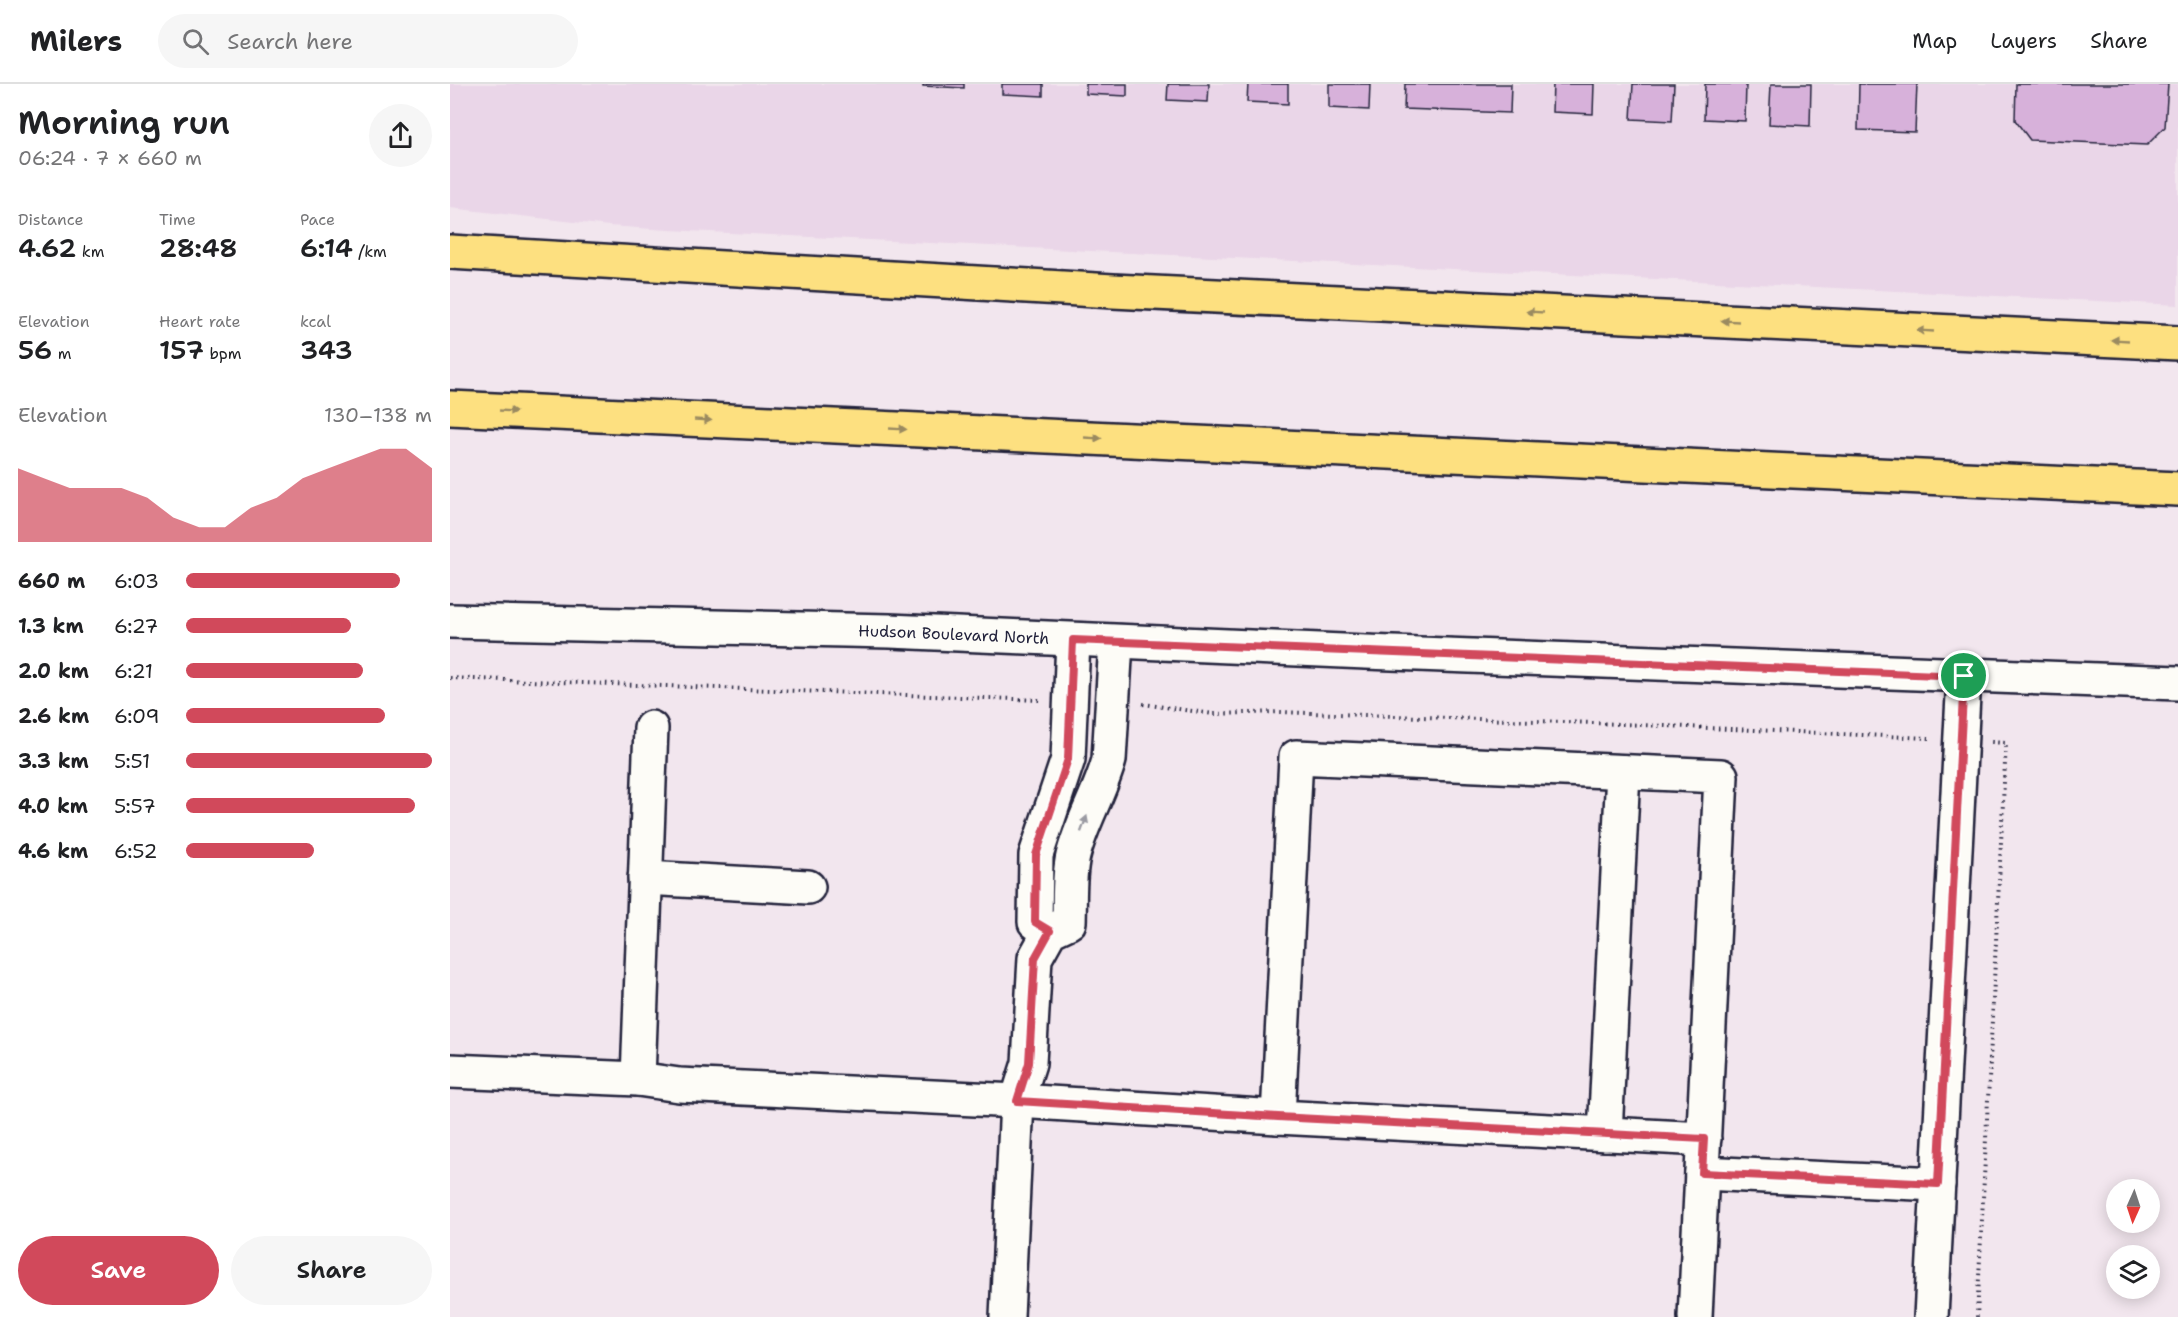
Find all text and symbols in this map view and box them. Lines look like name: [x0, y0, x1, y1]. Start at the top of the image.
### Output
search box: [158, 14, 578, 68]
text: Milers: [30, 22, 122, 60]
icon: search: [179, 25, 212, 58]
text: Search here: [227, 27, 353, 56]
text: Map: [1912, 27, 1957, 55]
text: Layers: [1990, 27, 2057, 55]
text: Share: [2090, 27, 2148, 55]
text: Morning run: [18, 100, 230, 145]
button: share: [369, 104, 432, 167]
text: 06:24 · 7 × 660 m: [18, 145, 202, 171]
text: Distance: [18, 209, 84, 230]
text: Time: [159, 209, 196, 230]
text: Pace: [300, 209, 335, 230]
text: 4.62: [18, 230, 76, 265]
text: 28:48: [159, 230, 237, 265]
text: 6:14: [300, 230, 353, 265]
text: km: [76, 241, 104, 262]
text: /km: [353, 241, 387, 262]
one-way arrow: [1526, 307, 1545, 316]
text: Elevation: [18, 311, 90, 332]
text: Heart rate: [159, 311, 241, 332]
text: kcal: [300, 311, 331, 332]
one-way arrow: [1721, 317, 1740, 326]
one-way arrow: [1915, 326, 1934, 335]
text: 56: [18, 332, 52, 367]
text: 157: [159, 332, 204, 367]
text: 343: [300, 332, 353, 367]
one-way arrow: [2110, 336, 2129, 345]
text: m: [52, 343, 71, 364]
text: bpm: [204, 343, 242, 364]
text: Elevation: [18, 402, 108, 428]
text: 130–138 m: [324, 402, 432, 428]
one-way arrow: [499, 406, 518, 415]
one-way arrow: [694, 416, 713, 425]
one-way arrow: [889, 425, 908, 434]
one-way arrow: [1083, 434, 1102, 443]
text: 660 m: [18, 568, 85, 594]
text: 6:03: [114, 568, 159, 594]
text: 1.3 km: [18, 613, 84, 639]
text: 6:27: [114, 613, 158, 639]
street label: Hudson Boulevard North: [858, 620, 1050, 649]
pin: [1938, 650, 1989, 701]
text: 2.0 km: [18, 658, 89, 684]
text: 6:21: [114, 658, 153, 684]
icon: arrive: [1947, 659, 1980, 692]
text: 2.6 km: [18, 703, 89, 729]
text: 6:09: [114, 703, 160, 729]
text: 3.3 km: [18, 748, 89, 774]
text: 5:51: [114, 748, 150, 774]
text: 4.0 km: [18, 793, 88, 819]
text: 5:57: [114, 793, 156, 819]
one-way arrow: [1079, 814, 1089, 832]
text: 4.6 km: [18, 838, 88, 864]
text: 6:52: [114, 838, 158, 864]
north arrow: [2106, 1179, 2160, 1233]
map controls: [2106, 1179, 2160, 1299]
button: Save: [18, 1236, 219, 1305]
button: Share: [231, 1236, 432, 1305]
button: layers: [2106, 1245, 2160, 1299]

